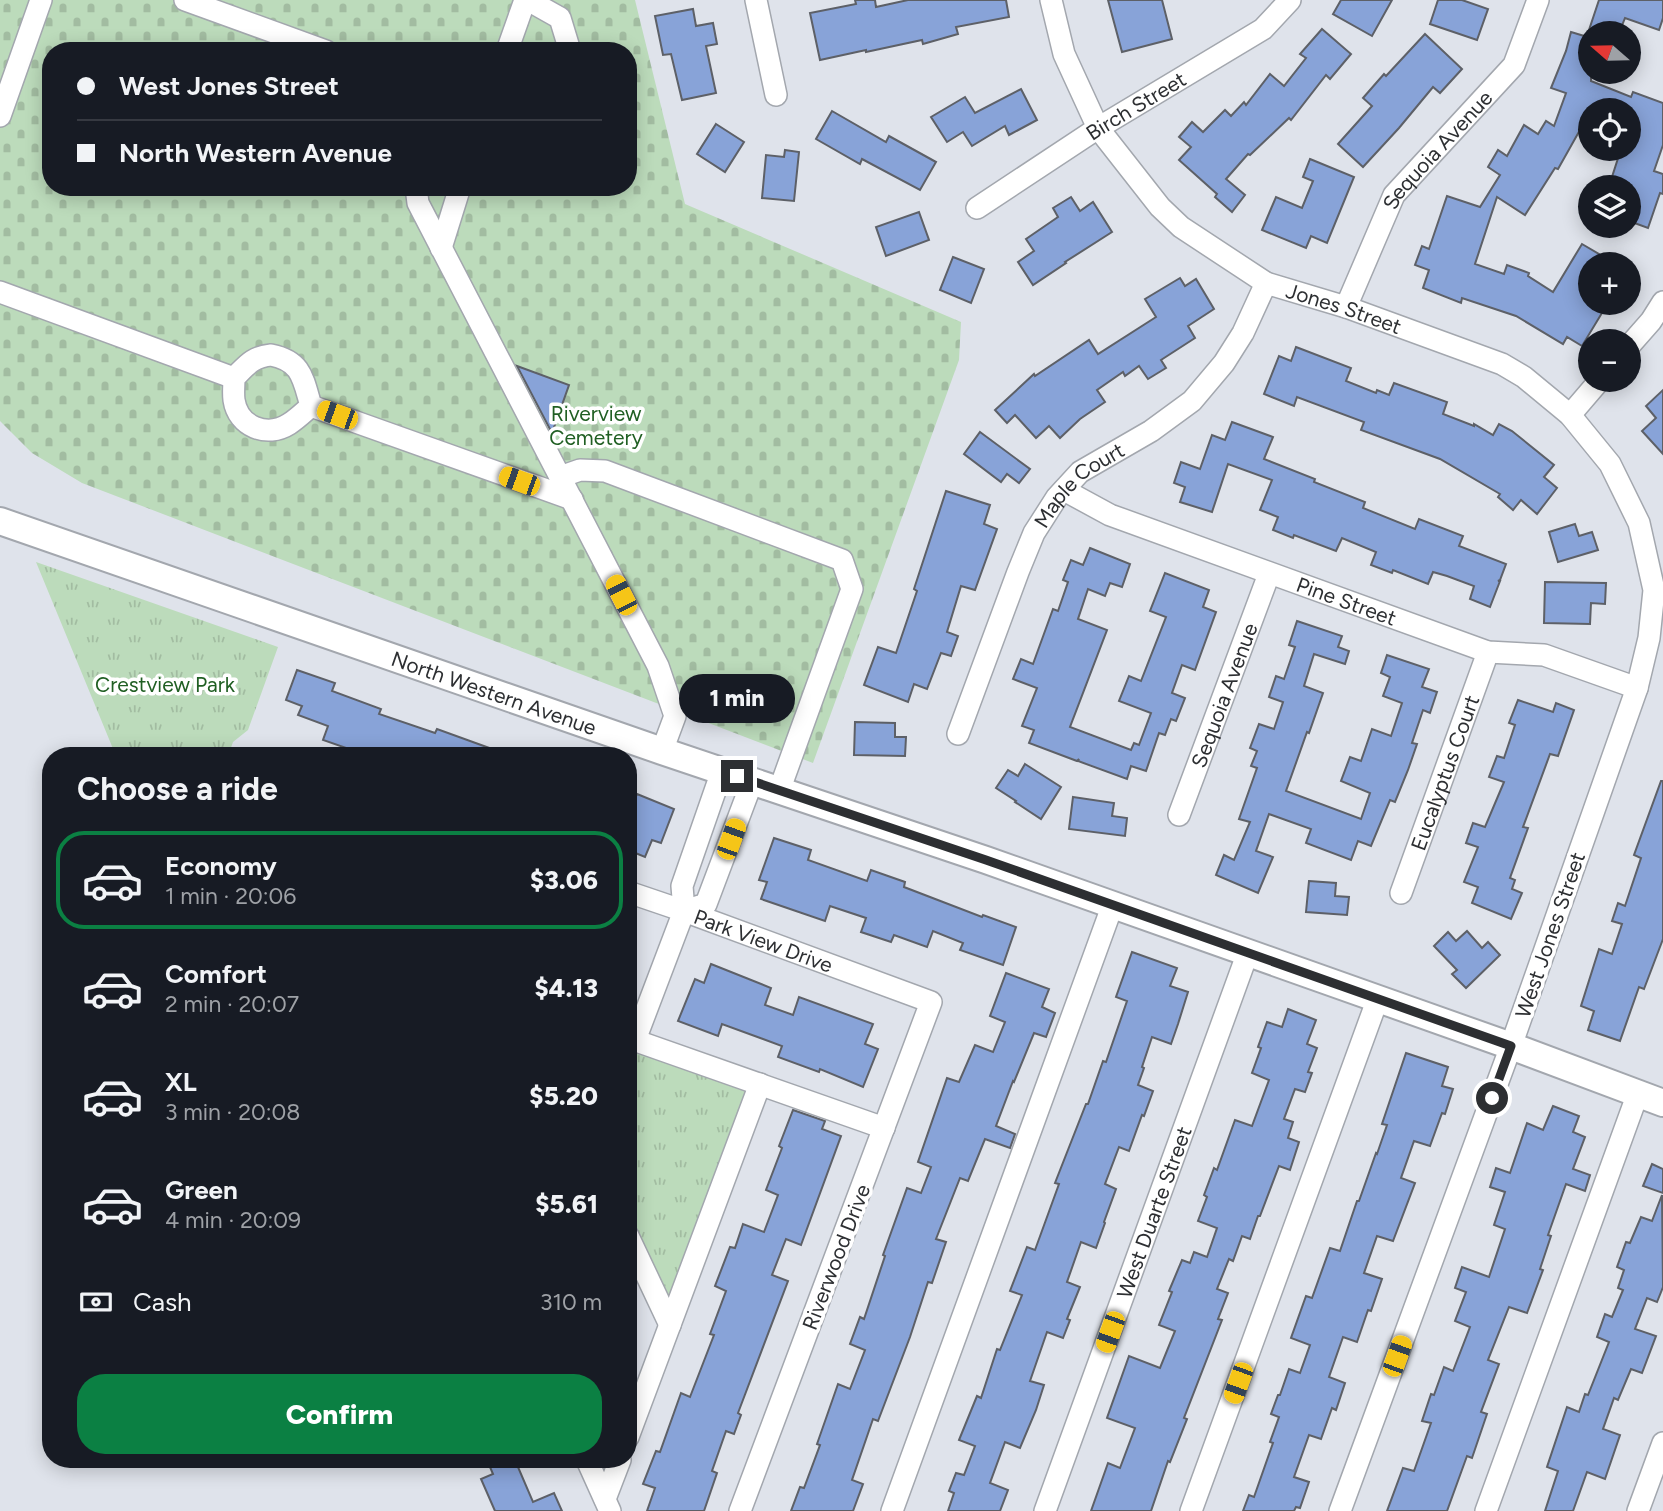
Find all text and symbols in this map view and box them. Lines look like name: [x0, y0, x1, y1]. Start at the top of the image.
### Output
north arrow: [1578, 21, 1642, 84]
map controls: [1578, 21, 1641, 392]
street label: Birch Street: [1081, 66, 1190, 145]
text: West Jones Street: [119, 70, 339, 102]
street label: Sequoia Avenue: [1377, 85, 1497, 213]
button: locate: [1578, 98, 1641, 161]
text: North Western Avenue: [119, 137, 392, 169]
button: layers: [1578, 175, 1641, 238]
button: +: [1578, 252, 1641, 315]
street label: Jones Street: [1283, 277, 1405, 339]
button: −: [1578, 329, 1641, 392]
car: [314, 398, 361, 432]
park label: Riverview Cemetery: [549, 401, 643, 450]
street label: Maple Court: [1028, 437, 1128, 532]
car: [496, 464, 543, 498]
street label: Pine Street: [1293, 571, 1400, 630]
car: [603, 572, 640, 618]
street label: Sequoia Avenue: [1185, 619, 1262, 771]
street label: North Western Avenue: [388, 645, 600, 740]
park label: Crestview Park: [95, 672, 236, 697]
callout: 1 min: [679, 674, 795, 724]
text: 1 min: [710, 684, 764, 712]
street label: Eucalyptus Court: [1405, 692, 1484, 854]
route end: [721, 760, 753, 792]
text: Choose a ride: [77, 770, 278, 808]
car: [714, 816, 749, 862]
icon: car: [81, 849, 144, 912]
street label: West Jones Street: [1510, 849, 1590, 1021]
text: Economy: [165, 850, 277, 882]
text: $3.06: [530, 864, 598, 896]
text: 1 min · 20:06: [165, 882, 296, 910]
street label: Park View Drive: [691, 903, 836, 977]
icon: car: [81, 957, 144, 1020]
text: Comfort: [165, 958, 267, 990]
text: $4.13: [534, 972, 598, 1004]
text: 2 min · 20:07: [165, 990, 299, 1018]
icon: car: [81, 1065, 144, 1128]
text: XL: [165, 1066, 197, 1098]
text: $5.20: [529, 1080, 598, 1112]
route start: [1476, 1082, 1508, 1114]
text: 3 min · 20:08: [165, 1098, 300, 1126]
street label: West Duarte Street: [1111, 1123, 1196, 1301]
icon: car: [81, 1173, 144, 1236]
text: Green: [165, 1174, 238, 1206]
street label: Riverwood Drive: [797, 1181, 875, 1333]
text: $5.61: [535, 1188, 598, 1220]
text: 4 min · 20:09: [165, 1206, 301, 1234]
icon: cash: [77, 1283, 115, 1321]
text: Cash: [133, 1286, 192, 1318]
text: 310 m: [540, 1288, 602, 1316]
car: [1093, 1309, 1128, 1355]
car: [1380, 1333, 1415, 1379]
car: [1221, 1360, 1256, 1406]
button: Confirm: [77, 1374, 602, 1454]

